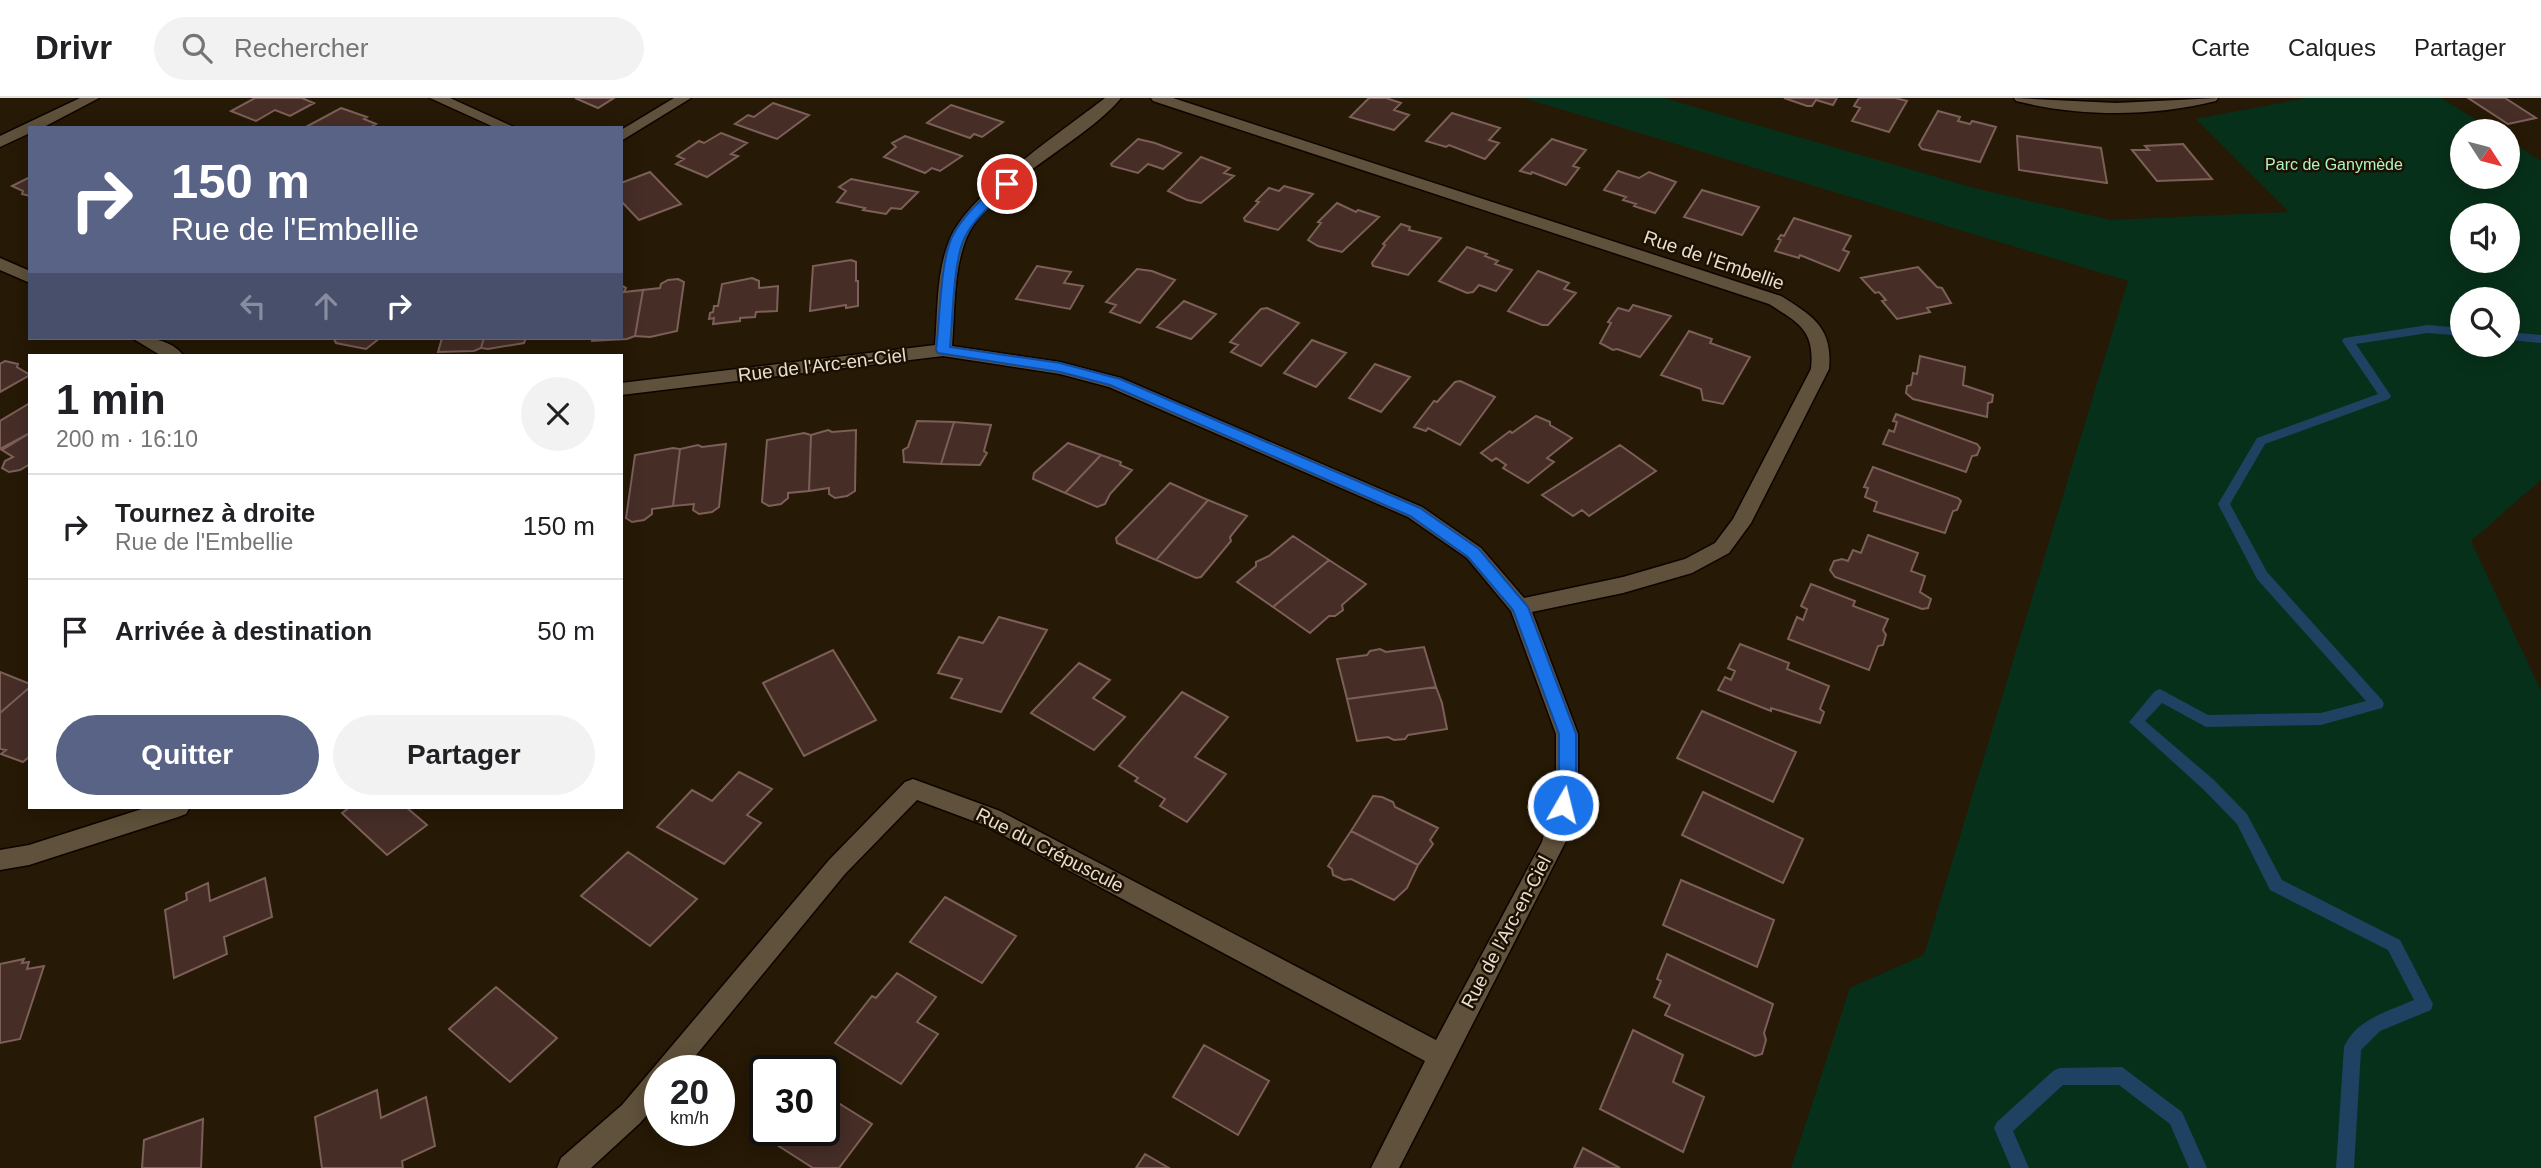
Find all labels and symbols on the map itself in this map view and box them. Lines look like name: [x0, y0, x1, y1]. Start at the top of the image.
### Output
north arrow: [2450, 119, 2520, 189]
pin: [977, 154, 1037, 214]
park label: Parc de Ganymède: [2265, 156, 2403, 173]
street label: Rue de l'Embellie: [1641, 226, 1787, 294]
street label: Rue de l'Arc-en-Ciel: [737, 344, 907, 386]
position arrow: [1526, 768, 1600, 842]
street label: Rue du Crépuscule: [973, 804, 1127, 896]
street label: Rue de l'Arc-en-Ciel: [1457, 852, 1555, 1012]
speed limit sign: 30: [749, 1055, 840, 1146]

